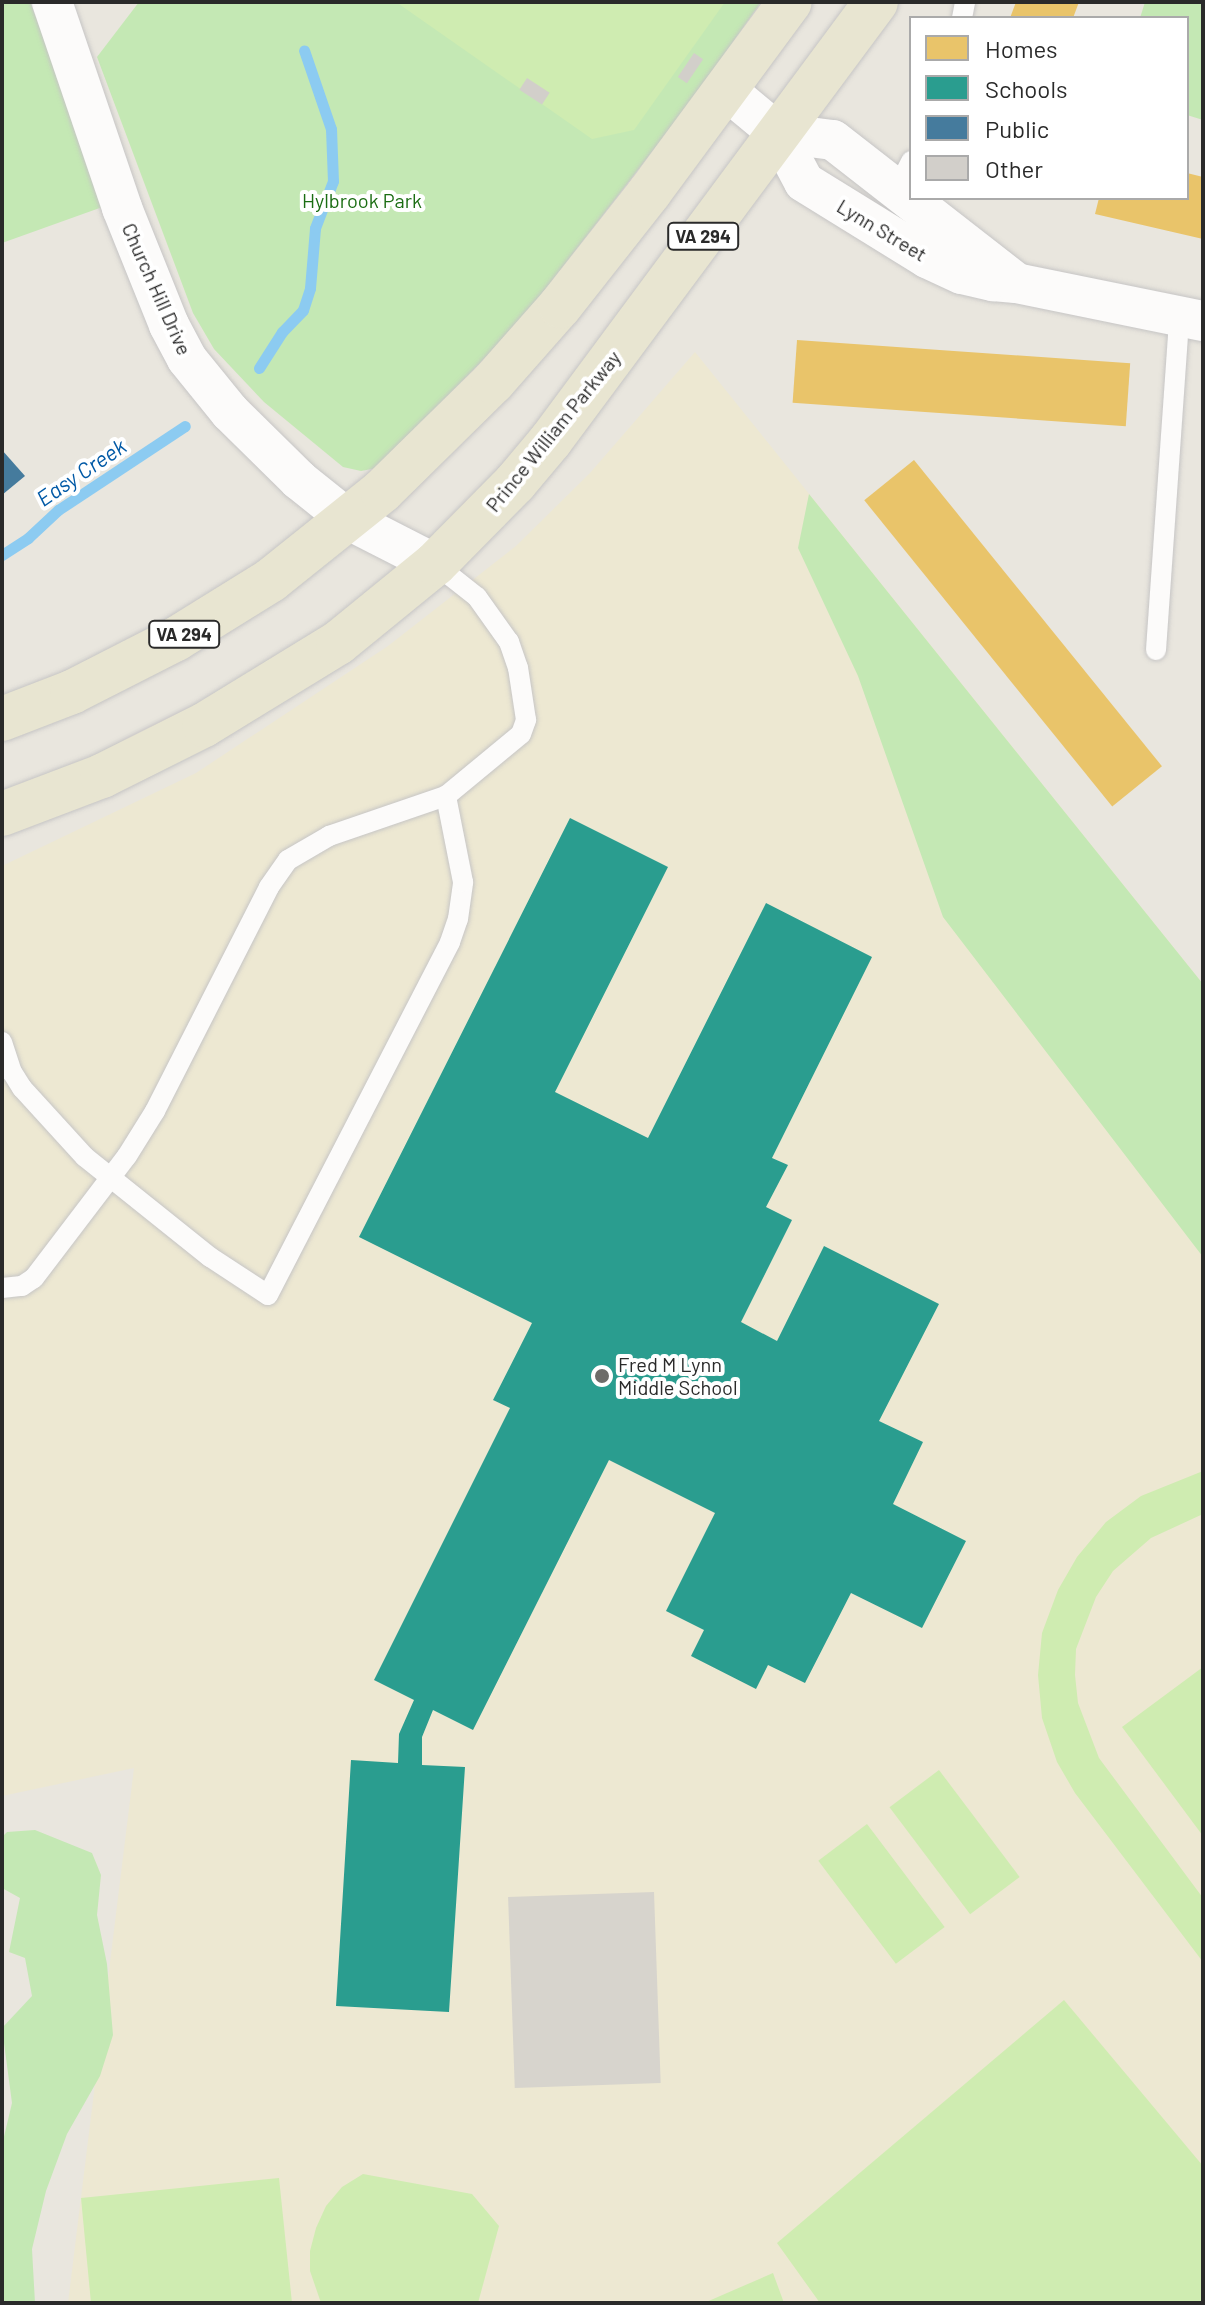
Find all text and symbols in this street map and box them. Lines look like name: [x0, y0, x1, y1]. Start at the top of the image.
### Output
legend: [909, 16, 1189, 200]
text: Homes: [985, 34, 1058, 63]
text: Schools: [985, 74, 1068, 103]
text: Public: [985, 114, 1049, 143]
text: Other: [985, 154, 1043, 183]
park label: Hylbrook Park: [302, 188, 422, 212]
street label: Lynn Street: [833, 194, 931, 266]
street label: Church Hill Drive: [117, 219, 197, 359]
road number: VA 294: [667, 222, 739, 250]
street label: Prince William Parkway: [481, 346, 625, 516]
water label: Easy Creek: [31, 432, 131, 512]
road number: VA 294: [148, 620, 220, 648]
place label: Fred M Lynn Middle School: [618, 1352, 738, 1399]
marker: Fred M Lynn Middle School: [593, 1367, 611, 1385]

